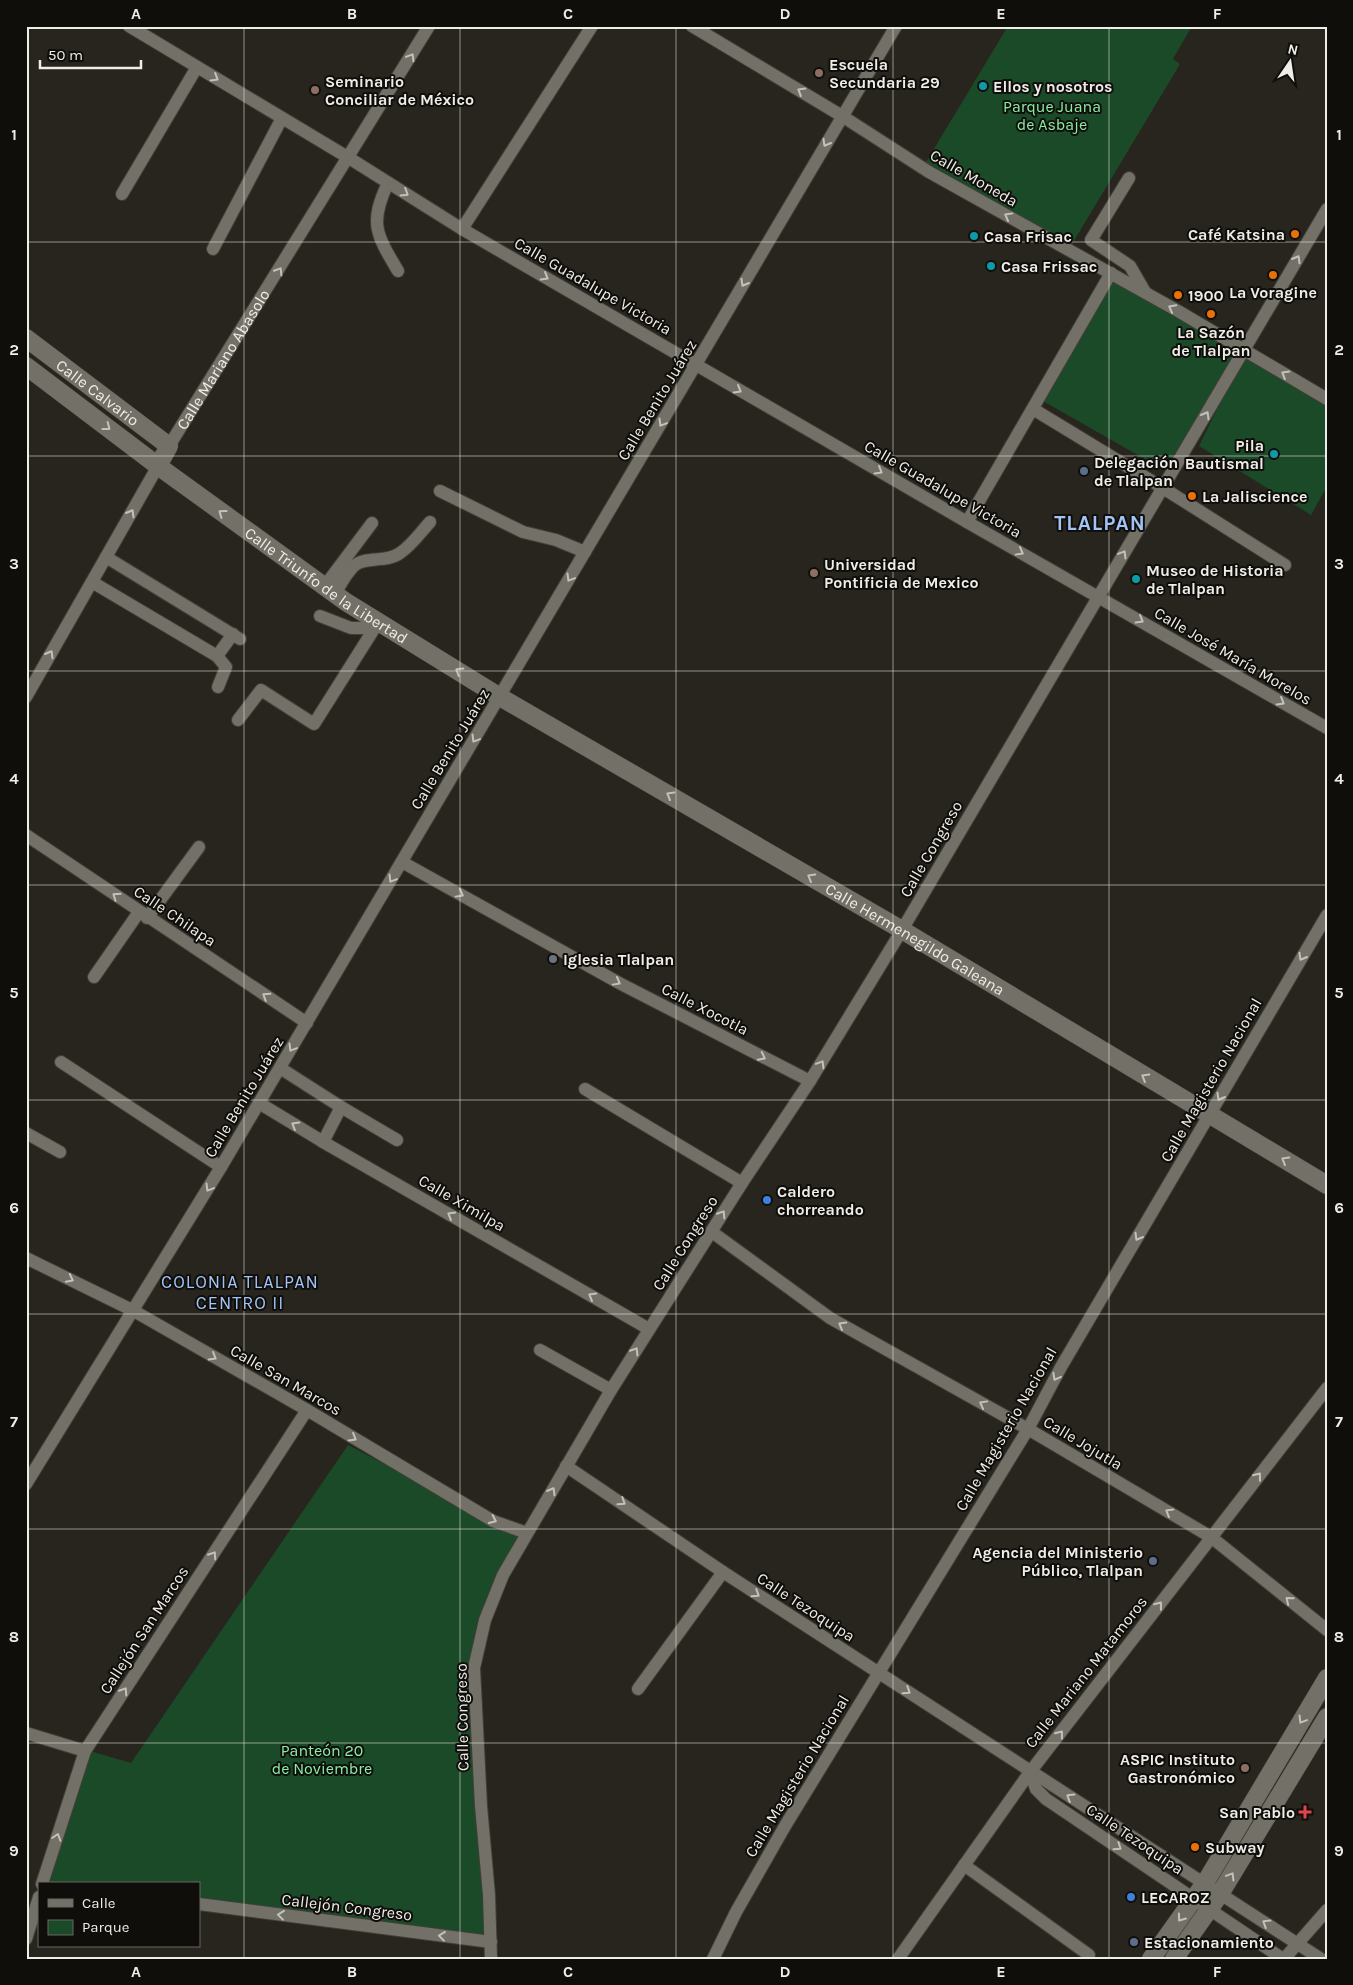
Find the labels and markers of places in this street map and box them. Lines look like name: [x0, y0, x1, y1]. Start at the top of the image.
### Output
place label: Escuela Secundaria 29: [829, 55, 940, 92]
marker: Escuela Secundaria 29: [813, 67, 825, 79]
place label: Seminario Conciliar de México: [325, 72, 474, 109]
place label: Ellos y nosotros: [993, 77, 1112, 96]
marker: Ellos y nosotros: [977, 80, 989, 92]
marker: Seminario Conciliar de México: [309, 84, 321, 96]
place label: Café Katsina: [1188, 225, 1285, 244]
place label: Casa Frisac: [984, 227, 1072, 246]
marker: Café Katsina: [1289, 228, 1301, 240]
marker: Casa Frisac: [968, 230, 980, 242]
place label: Casa Frissac: [1001, 257, 1097, 276]
marker: Casa Frissac: [985, 260, 997, 272]
marker: La Voragine: [1267, 269, 1279, 281]
place label: La Voragine: [1229, 283, 1317, 302]
place label: 1900: [1188, 286, 1224, 305]
marker: 1900: [1172, 289, 1184, 301]
marker: La Sazón de Tlalpan: [1205, 308, 1217, 320]
place label: La Sazón de Tlalpan: [1171, 323, 1251, 360]
place label: Pila Bautismal: [1185, 436, 1264, 473]
marker: Pila Bautismal: [1268, 448, 1280, 460]
place label: Delegación de Tlalpan: [1094, 453, 1178, 490]
marker: Delegación de Tlalpan: [1078, 465, 1090, 477]
place label: La Jaliscience: [1202, 487, 1307, 506]
marker: La Jaliscience: [1186, 490, 1198, 502]
place label: Universidad Pontificia de Mexico: [824, 555, 979, 592]
place label: Museo de Historia de Tlalpan: [1146, 561, 1284, 598]
marker: Universidad Pontificia de Mexico: [808, 567, 820, 579]
marker: Museo de Historia de Tlalpan: [1130, 573, 1142, 585]
place label: Iglesia Tlalpan: [563, 950, 674, 969]
marker: Iglesia Tlalpan: [547, 953, 559, 965]
place label: Caldero chorreando: [777, 1182, 864, 1219]
marker: Caldero chorreando: [761, 1194, 773, 1206]
place label: Agencia del Ministerio Público, Tlalpan: [973, 1543, 1143, 1580]
marker: Agencia del Ministerio Público, Tlalpan: [1147, 1555, 1159, 1567]
place label: ASPIC Instituto Gastronómico: [1120, 1750, 1235, 1787]
marker: ASPIC Instituto Gastronómico: [1239, 1762, 1251, 1774]
place label: San Pablo: [1219, 1803, 1295, 1822]
marker: San Pablo: [1299, 1806, 1311, 1818]
place label: Subway: [1205, 1838, 1265, 1857]
marker: Subway: [1189, 1841, 1201, 1853]
place label: LECAROZ: [1141, 1888, 1210, 1907]
marker: LECAROZ: [1125, 1891, 1137, 1903]
place label: Estacionamiento: [1144, 1933, 1274, 1952]
marker: Estacionamiento: [1128, 1936, 1140, 1948]

